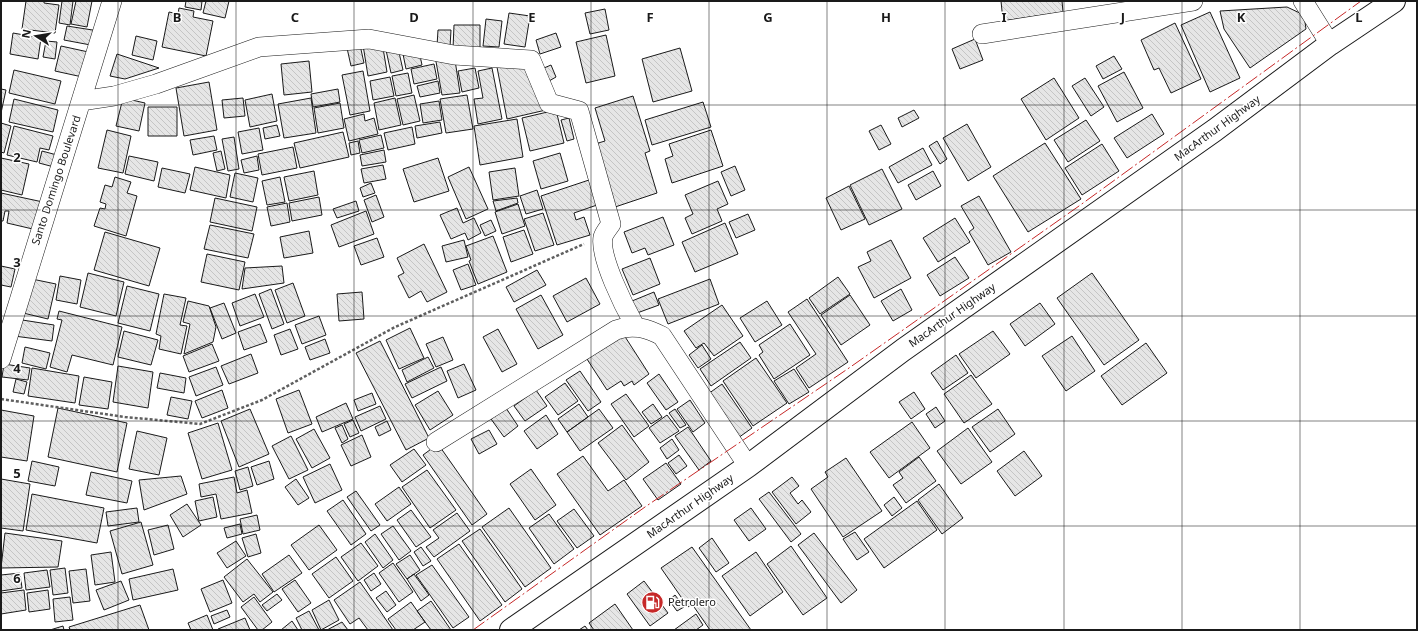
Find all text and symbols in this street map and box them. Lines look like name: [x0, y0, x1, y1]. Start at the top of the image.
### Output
text: B: [173, 8, 181, 26]
text: C: [291, 8, 299, 26]
text: D: [409, 8, 419, 26]
text: E: [528, 8, 536, 26]
text: F: [646, 8, 654, 26]
text: G: [763, 8, 773, 26]
text: H: [881, 8, 891, 26]
text: I: [1001, 8, 1007, 26]
text: J: [1120, 8, 1125, 26]
text: K: [1237, 8, 1246, 26]
text: L: [1355, 8, 1363, 26]
north arrow: [16, 16, 56, 56]
text: N: [17, 28, 34, 40]
street label: MacArthur Highway: [1171, 91, 1263, 164]
street label: Santo Domingo Boulevard: [27, 113, 84, 247]
text: 2: [13, 148, 21, 166]
text: 3: [13, 253, 21, 271]
street label: MacArthur Highway: [905, 279, 998, 350]
text: 4: [13, 359, 21, 377]
text: 5: [13, 464, 21, 482]
street label: MacArthur Highway: [643, 470, 736, 541]
text: 6: [13, 569, 21, 587]
fuel station icon: Petrolero: [639, 589, 665, 615]
place label: Petrolero: [668, 594, 716, 609]

